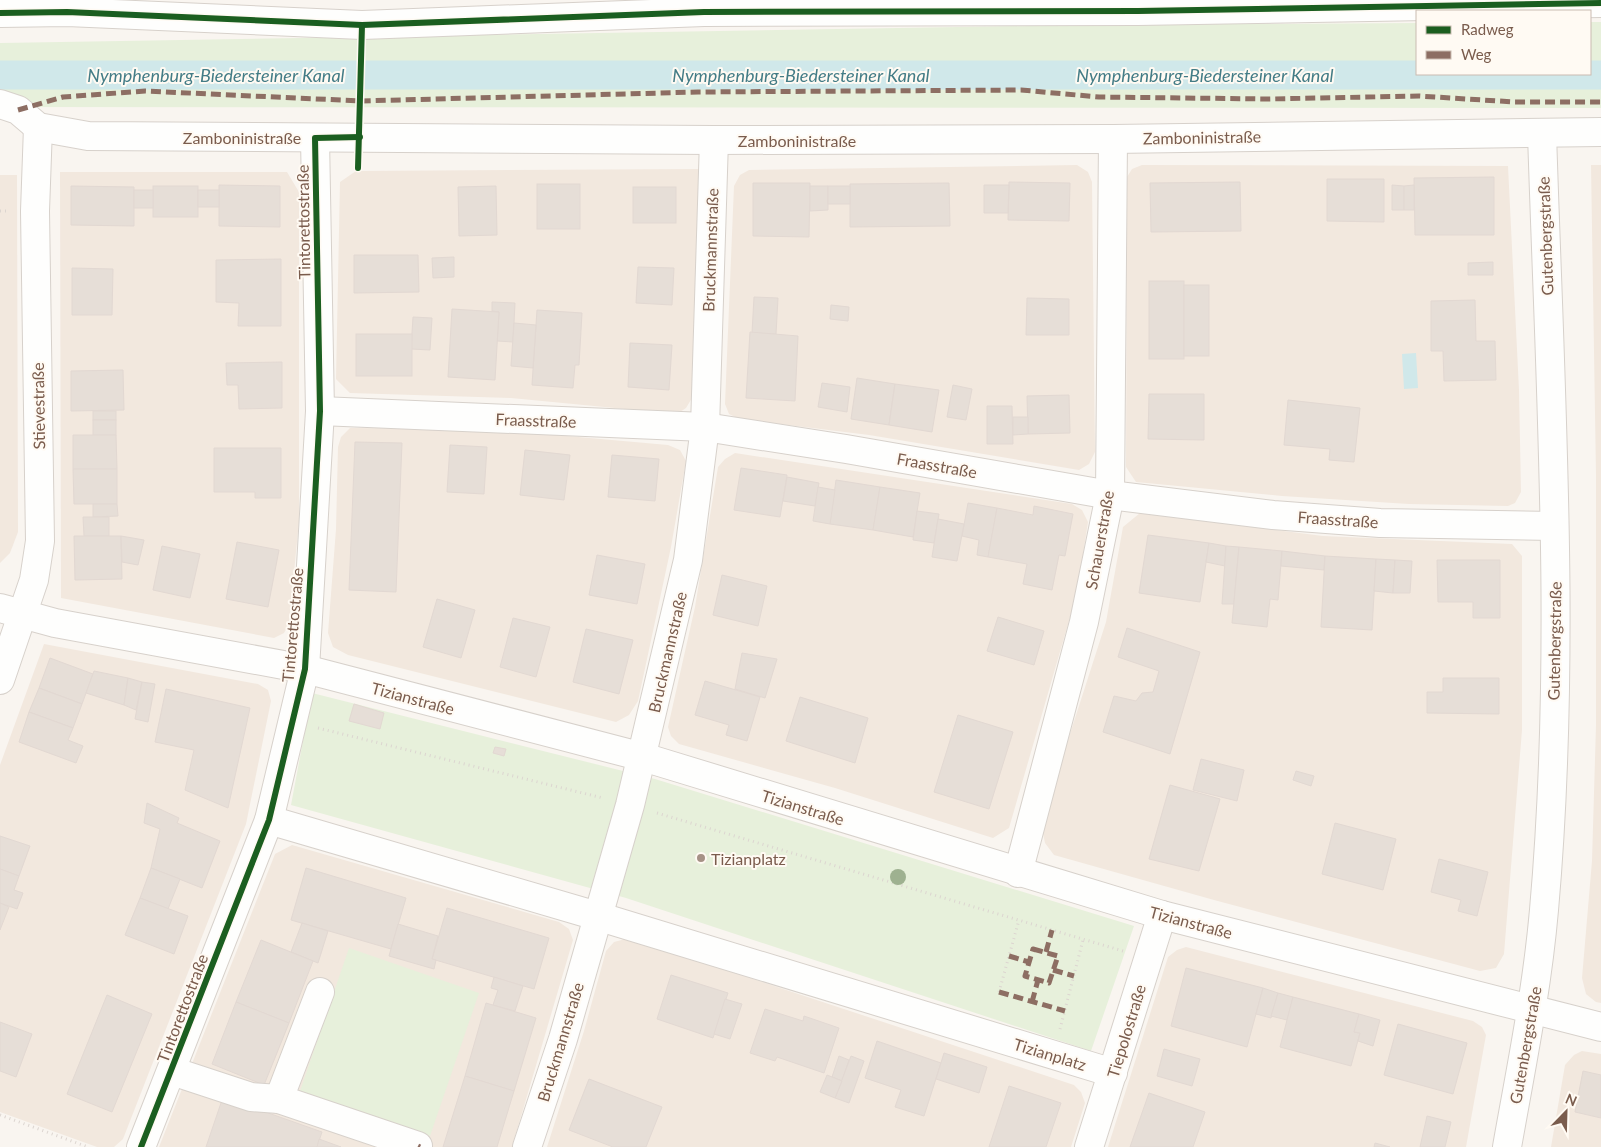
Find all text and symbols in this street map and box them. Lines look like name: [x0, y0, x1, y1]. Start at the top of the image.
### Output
legend: [1416, 10, 1591, 75]
text: Radweg: [1461, 20, 1514, 38]
text: Weg: [1461, 45, 1492, 63]
water label: Nymphenburg-Biedersteiner Kanal: [87, 64, 345, 86]
water label: Nymphenburg-Biedersteiner Kanal: [672, 64, 930, 86]
water label: Nymphenburg-Biedersteiner Kanal: [1076, 64, 1334, 86]
street label: Zamboninistraße: [1143, 126, 1261, 148]
street label: Zamboninistraße: [183, 128, 301, 147]
street label: Zamboninistraße: [738, 131, 856, 150]
street label: Tintorettostraße: [293, 164, 313, 280]
street label: Gutenbergstraße: [1533, 176, 1557, 296]
street label: Bruckmannstraße: [698, 188, 722, 312]
street label: Stievestraße: [28, 362, 48, 450]
street label: Fraasstraße: [495, 409, 577, 431]
street label: Fraasstraße: [895, 449, 979, 481]
street label: Schauerstraße: [1081, 489, 1117, 591]
street label: Fraasstraße: [1297, 507, 1379, 531]
street label: Tintorettostraße: [278, 567, 306, 683]
street label: Gutenbergstraße: [1543, 581, 1565, 701]
street label: Bruckmannstraße: [644, 590, 690, 714]
street label: Tizianstraße: [369, 678, 457, 718]
street label: Tizianstraße: [759, 785, 847, 829]
place label: Tizianplatz: [711, 849, 786, 868]
marker: Tizianplatz: [695, 852, 707, 864]
street label: Tizianstraße: [1147, 902, 1235, 942]
street label: Tintorettostraße: [153, 951, 211, 1065]
street label: Bruckmannstraße: [533, 980, 587, 1104]
street label: Tiepolostraße: [1103, 982, 1149, 1080]
street label: Gutenbergstraße: [1505, 985, 1545, 1105]
street label: Tizianplatz: [1011, 1034, 1089, 1074]
north arrow: [1541, 1087, 1591, 1137]
text: N: [1563, 1090, 1580, 1110]

